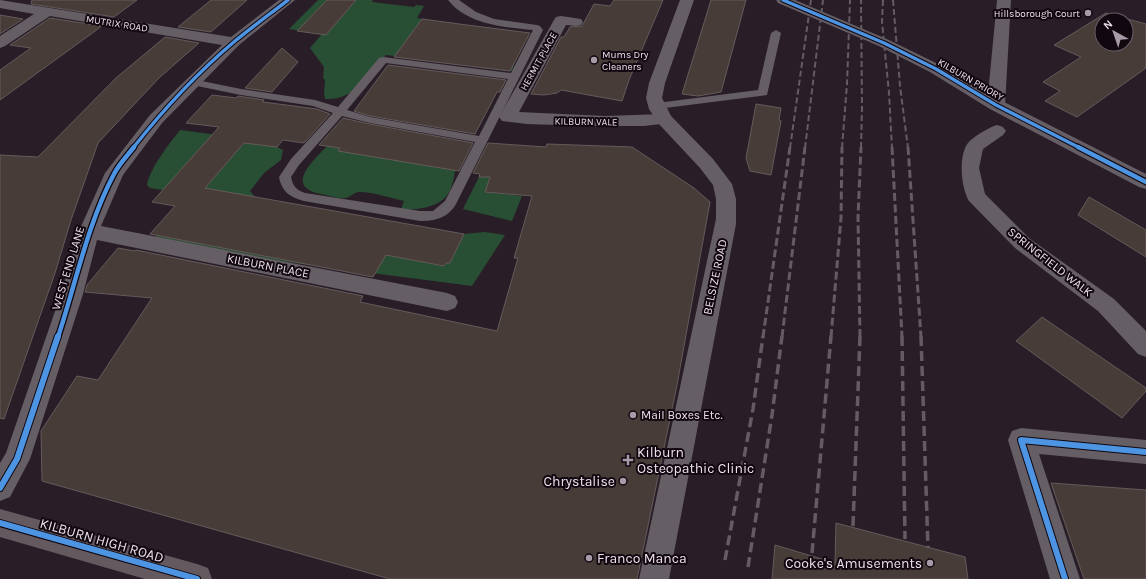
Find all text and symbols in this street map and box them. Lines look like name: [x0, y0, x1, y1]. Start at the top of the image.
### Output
place label: Hillsborough Court: [994, 8, 1080, 20]
marker: Hillsborough Court: [1083, 8, 1093, 18]
north arrow: [1094, 12, 1134, 52]
street label: MUTRIX ROAD: [85, 13, 149, 35]
text: N: [1101, 17, 1115, 32]
street label: HERMIT PLACE: [518, 30, 560, 93]
place label: Mums Dry Cleaners: [602, 49, 649, 73]
marker: Mums Dry Cleaners: [589, 55, 599, 65]
street label: KILBURN PRIORY: [935, 56, 1006, 104]
street label: KILBURN VALE: [554, 115, 618, 129]
street label: WEST END LANE: [49, 224, 87, 312]
street label: SPRINGFIELD WALK: [1005, 225, 1096, 300]
street label: BELSIZE ROAD: [700, 238, 730, 316]
street label: KILBURN PLACE: [226, 251, 310, 281]
place label: Mail Boxes Etc.: [641, 408, 723, 422]
marker: Mail Boxes Etc.: [628, 410, 638, 420]
place label: Kilburn Osteopathic Clinic: [637, 444, 754, 477]
marker: Kilburn Osteopathic Clinic: [622, 454, 634, 466]
place label: Chrystalise: [543, 473, 615, 490]
marker: Chrystalise: [618, 476, 628, 486]
street label: KILBURN HIGH ROAD: [38, 515, 166, 566]
place label: Franco Manca: [597, 550, 687, 567]
marker: Franco Manca: [584, 553, 594, 563]
place label: Cooke's Amusements: [785, 555, 922, 572]
marker: Cooke's Amusements: [925, 558, 935, 568]

